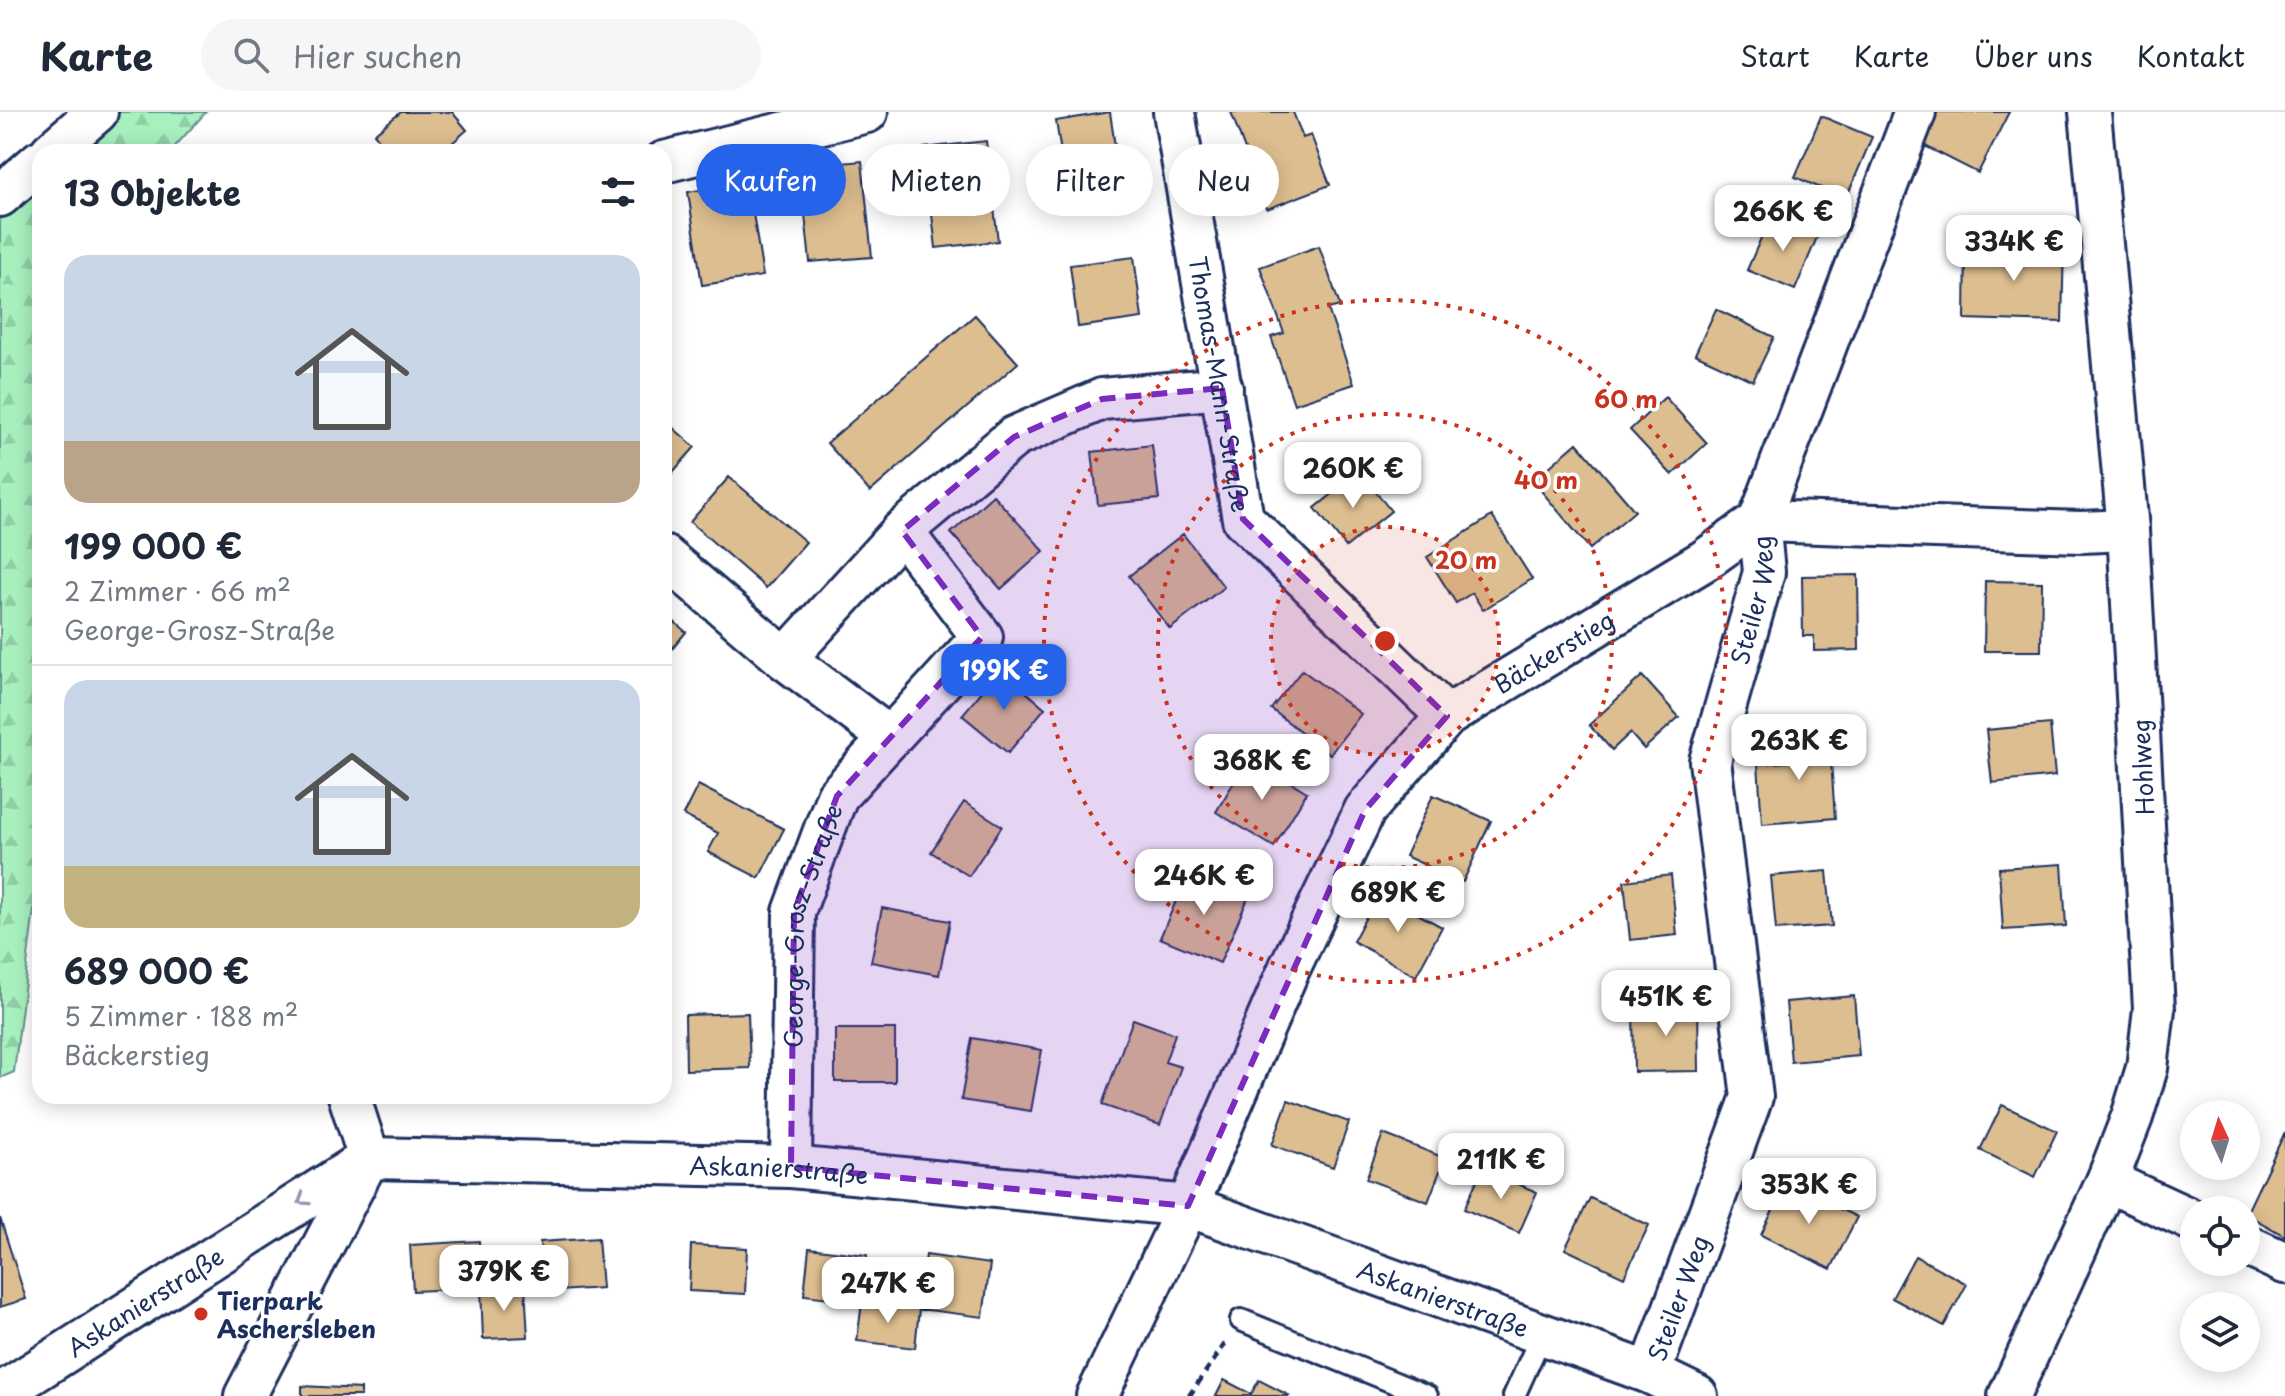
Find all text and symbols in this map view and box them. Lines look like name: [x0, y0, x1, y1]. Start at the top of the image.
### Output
search box: [201, 19, 761, 91]
text: Karte: [40, 27, 153, 84]
icon: search: [229, 33, 273, 77]
text: Hier suchen: [293, 33, 462, 78]
text: Start: [1740, 34, 1810, 77]
text: Karte: [1854, 34, 1929, 77]
text: Über uns: [1973, 34, 2093, 77]
text: Kontakt: [2137, 34, 2245, 77]
chip: Kaufen: [696, 144, 846, 216]
chip: Mieten: [862, 144, 1010, 216]
chip: Filter: [1026, 144, 1153, 216]
chip: Neu: [1169, 144, 1279, 216]
text: 13 Objekte: [64, 166, 241, 218]
icon: filters: [596, 170, 640, 214]
pin: 266K €: [1718, 185, 1848, 253]
text: 266K €: [1732, 191, 1834, 230]
pin: 334K €: [1949, 215, 2079, 283]
text: 334K €: [1964, 221, 2064, 260]
street label: Thomas-Mann-Straße: [1181, 253, 1260, 515]
icon: home: [280, 307, 424, 451]
text: 60 m: [1594, 380, 1658, 416]
pin: 260K €: [1288, 442, 1418, 510]
text: 260K €: [1302, 448, 1404, 487]
text: 40 m: [1514, 461, 1578, 497]
text: 199 000 €: [64, 519, 242, 571]
street label: Steiler Weg: [1721, 534, 1784, 668]
text: 20 m: [1435, 541, 1497, 577]
text: 2 Zimmer · 66 m²: [64, 571, 291, 610]
street label: Bäckerstieg: [1486, 601, 1620, 702]
text: George-Grosz-Straße: [64, 610, 335, 649]
centre of rings: [1371, 627, 1399, 655]
pin: 199K €: [939, 644, 1069, 712]
text: 199K €: [959, 650, 1049, 689]
pin: 263K €: [1734, 714, 1864, 782]
street label: Hohlweg: [2121, 718, 2163, 816]
text: 263K €: [1749, 720, 1849, 759]
icon: home: [280, 732, 424, 876]
pin: 368K €: [1197, 734, 1327, 802]
text: 368K €: [1212, 740, 1312, 779]
street label: George-Grosz-Straße: [774, 799, 851, 1048]
pin: 246K €: [1139, 849, 1269, 917]
text: 246K €: [1153, 855, 1255, 894]
pin: 689K €: [1333, 866, 1463, 934]
text: 689K €: [1350, 872, 1446, 911]
text: 689 000 €: [64, 944, 249, 996]
pin: 451K €: [1601, 970, 1731, 1038]
text: 451K €: [1619, 976, 1713, 1015]
text: 5 Zimmer · 188 m²: [64, 996, 298, 1035]
text: Bäckerstieg: [64, 1035, 210, 1074]
north arrow: [2180, 1100, 2260, 1180]
map controls: [2180, 1100, 2260, 1372]
pin: 211K €: [1436, 1133, 1566, 1201]
text: 211K €: [1456, 1139, 1546, 1178]
street label: Askanierstraße: [689, 1147, 870, 1193]
pin: 353K €: [1744, 1158, 1874, 1226]
text: 353K €: [1760, 1164, 1858, 1203]
one-way arrow: [297, 1190, 312, 1205]
button: locate: [2180, 1196, 2260, 1276]
street label: Steiler Weg: [1638, 1230, 1717, 1366]
street label: Askanierstraße: [60, 1238, 230, 1365]
pin: 379K €: [439, 1245, 569, 1313]
text: 379K €: [457, 1251, 551, 1290]
street label: Askanierstraße: [1353, 1251, 1534, 1346]
pin: 247K €: [823, 1257, 953, 1325]
text: 247K €: [840, 1263, 936, 1302]
place label: Tierpark Aschersleben: [217, 1282, 376, 1346]
button: layers: [2180, 1292, 2260, 1372]
marker: Tierpark Aschersleben: [192, 1305, 210, 1323]

